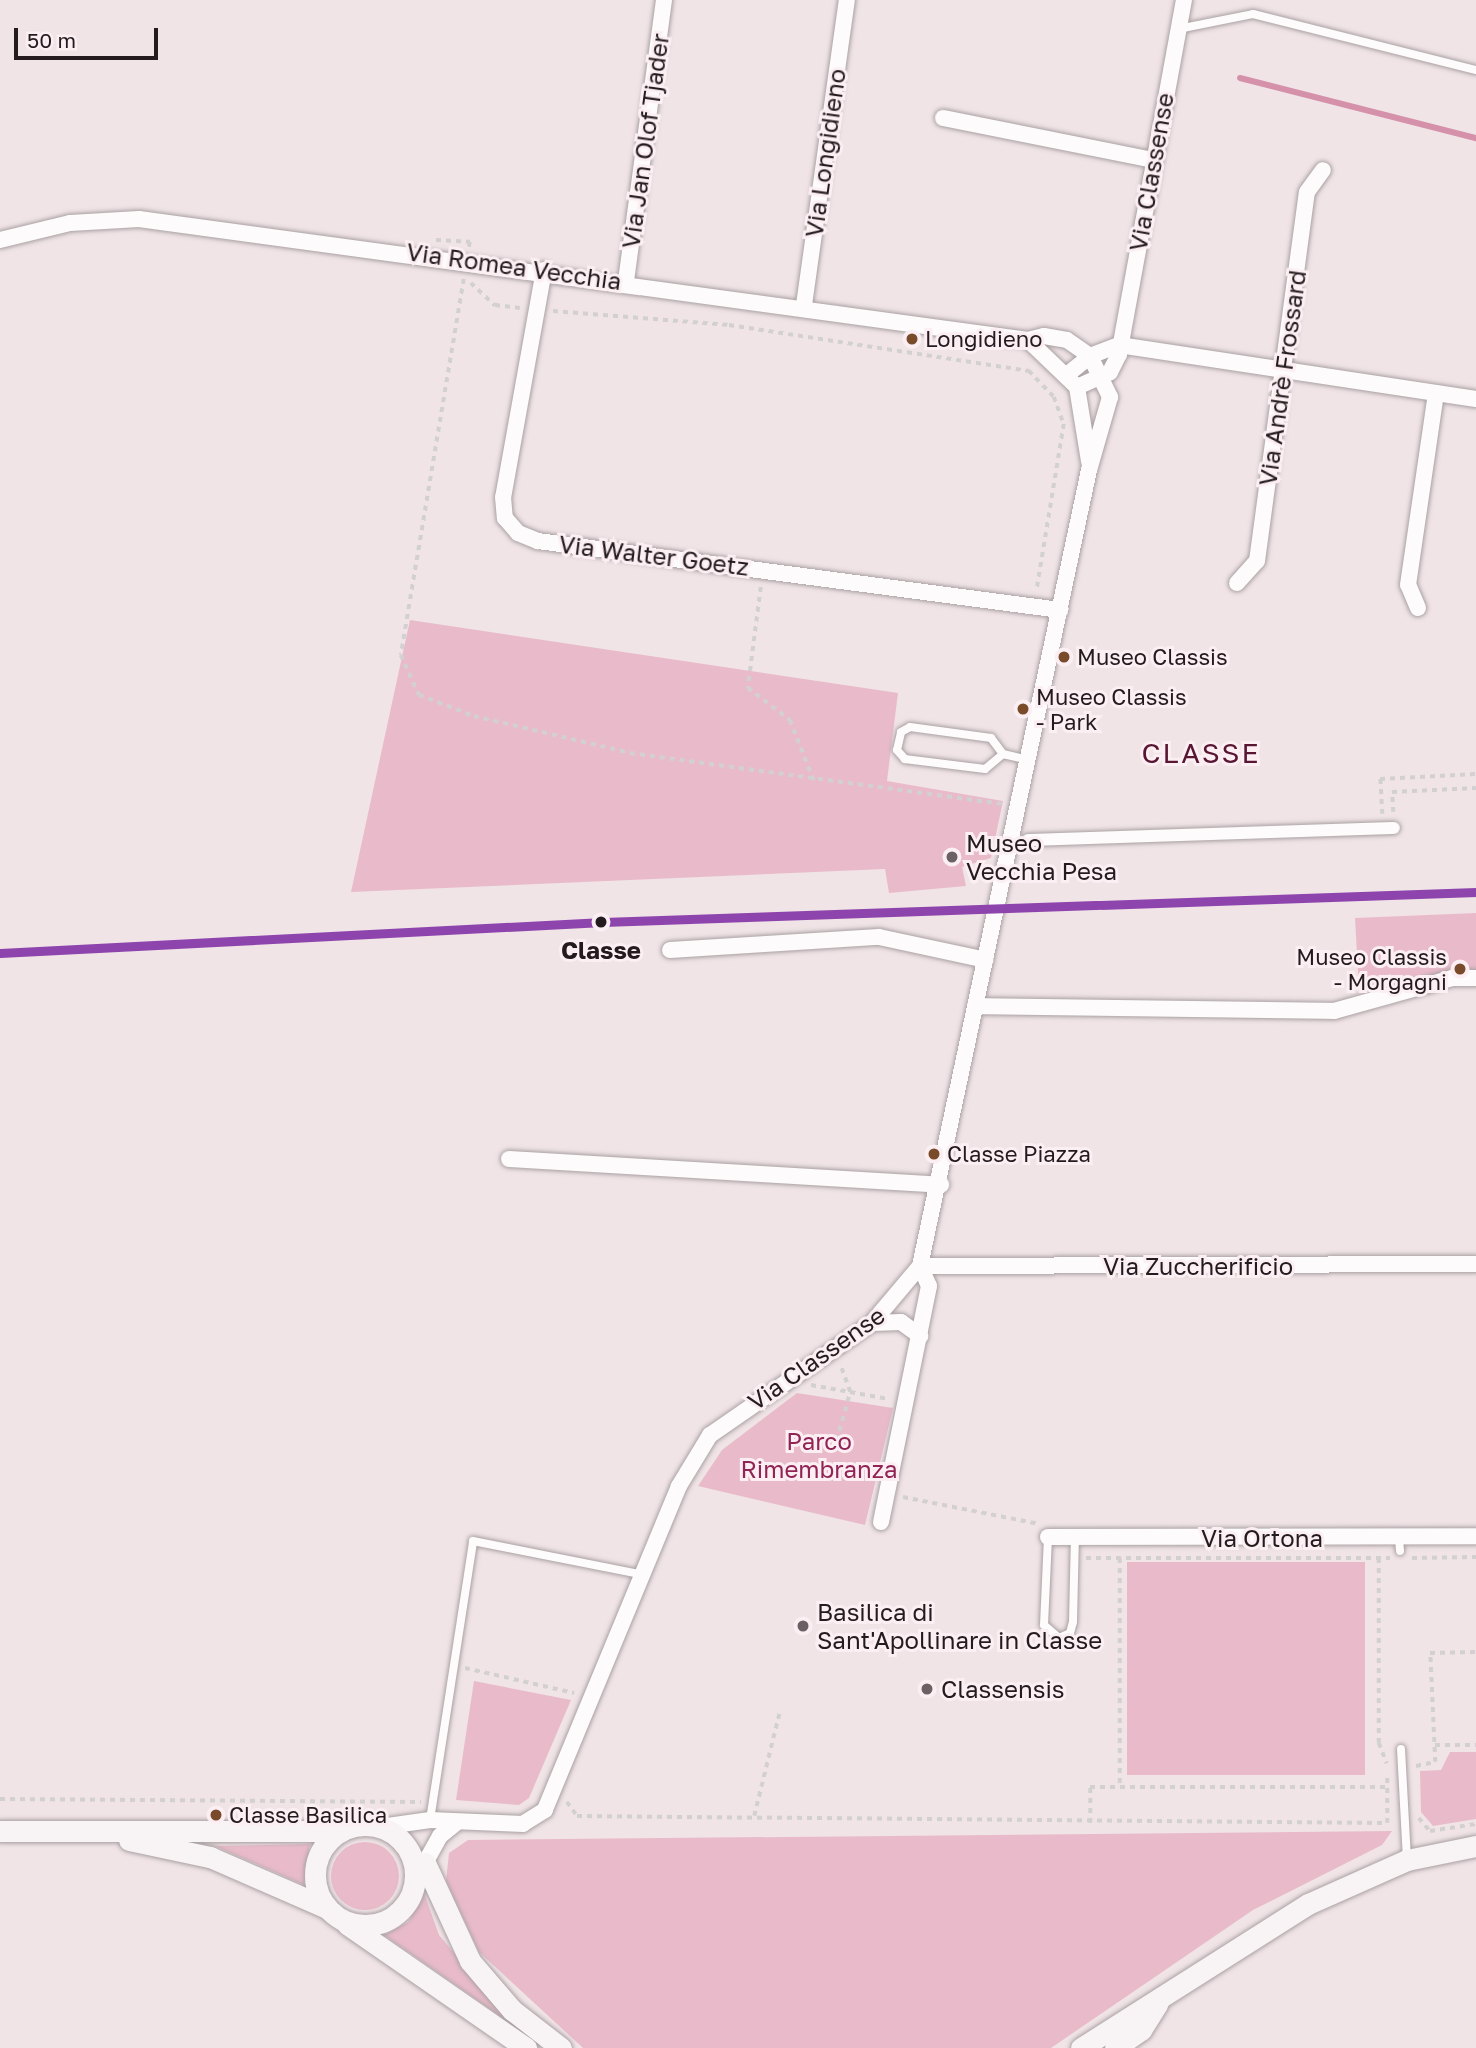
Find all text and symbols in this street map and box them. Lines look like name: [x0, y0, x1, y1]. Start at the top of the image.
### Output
scale bar: [18, 14, 161, 58]
text: 50 m: [27, 27, 76, 53]
street label: Via Jan Olof Tjader: [616, 32, 674, 250]
street label: Via Longidieno: [799, 67, 851, 239]
street label: Via Classense: [1123, 91, 1179, 253]
street label: Via Romea Vecchia: [405, 237, 623, 295]
street label: Via Andrè Frossard: [1253, 268, 1311, 488]
place label: Longidieno: [925, 326, 1042, 352]
marker: Longidieno: [905, 332, 919, 346]
street label: Via Walter Goetz: [557, 529, 751, 581]
place label: Museo Classis: [1077, 644, 1228, 670]
marker: Museo Classis: [1057, 650, 1071, 664]
place label: Museo Classis - Park: [1036, 683, 1187, 734]
marker: Museo Classis - Park: [1016, 702, 1030, 716]
district label: CLASSE: [1142, 736, 1260, 770]
place label: Museo Vecchia Pesa: [966, 829, 1117, 885]
marker: Museo Vecchia Pesa: [944, 849, 960, 865]
marker: Classe: [590, 911, 612, 933]
place label: Classe: [561, 936, 641, 964]
place label: Museo Classis - Morgagni: [1296, 943, 1447, 995]
marker: Museo Classis - Morgagni: [1453, 962, 1467, 976]
place label: Classe Piazza: [947, 1141, 1091, 1167]
marker: Classe Piazza: [927, 1147, 941, 1161]
street label: Via Zuccherificio: [1103, 1252, 1293, 1280]
street label: Via Classense: [742, 1300, 890, 1416]
park label: Parco Rimembranza: [740, 1427, 898, 1483]
street label: Via Ortona: [1201, 1524, 1323, 1552]
place label: Basilica di Sant'Apollinare in Classe: [817, 1598, 1102, 1654]
marker: Basilica di Sant'Apollinare in Classe: [795, 1618, 811, 1634]
place label: Classensis: [941, 1675, 1065, 1703]
marker: Classensis: [919, 1681, 935, 1697]
place label: Classe Basilica: [229, 1802, 387, 1828]
marker: Classe Basilica: [209, 1808, 223, 1822]

